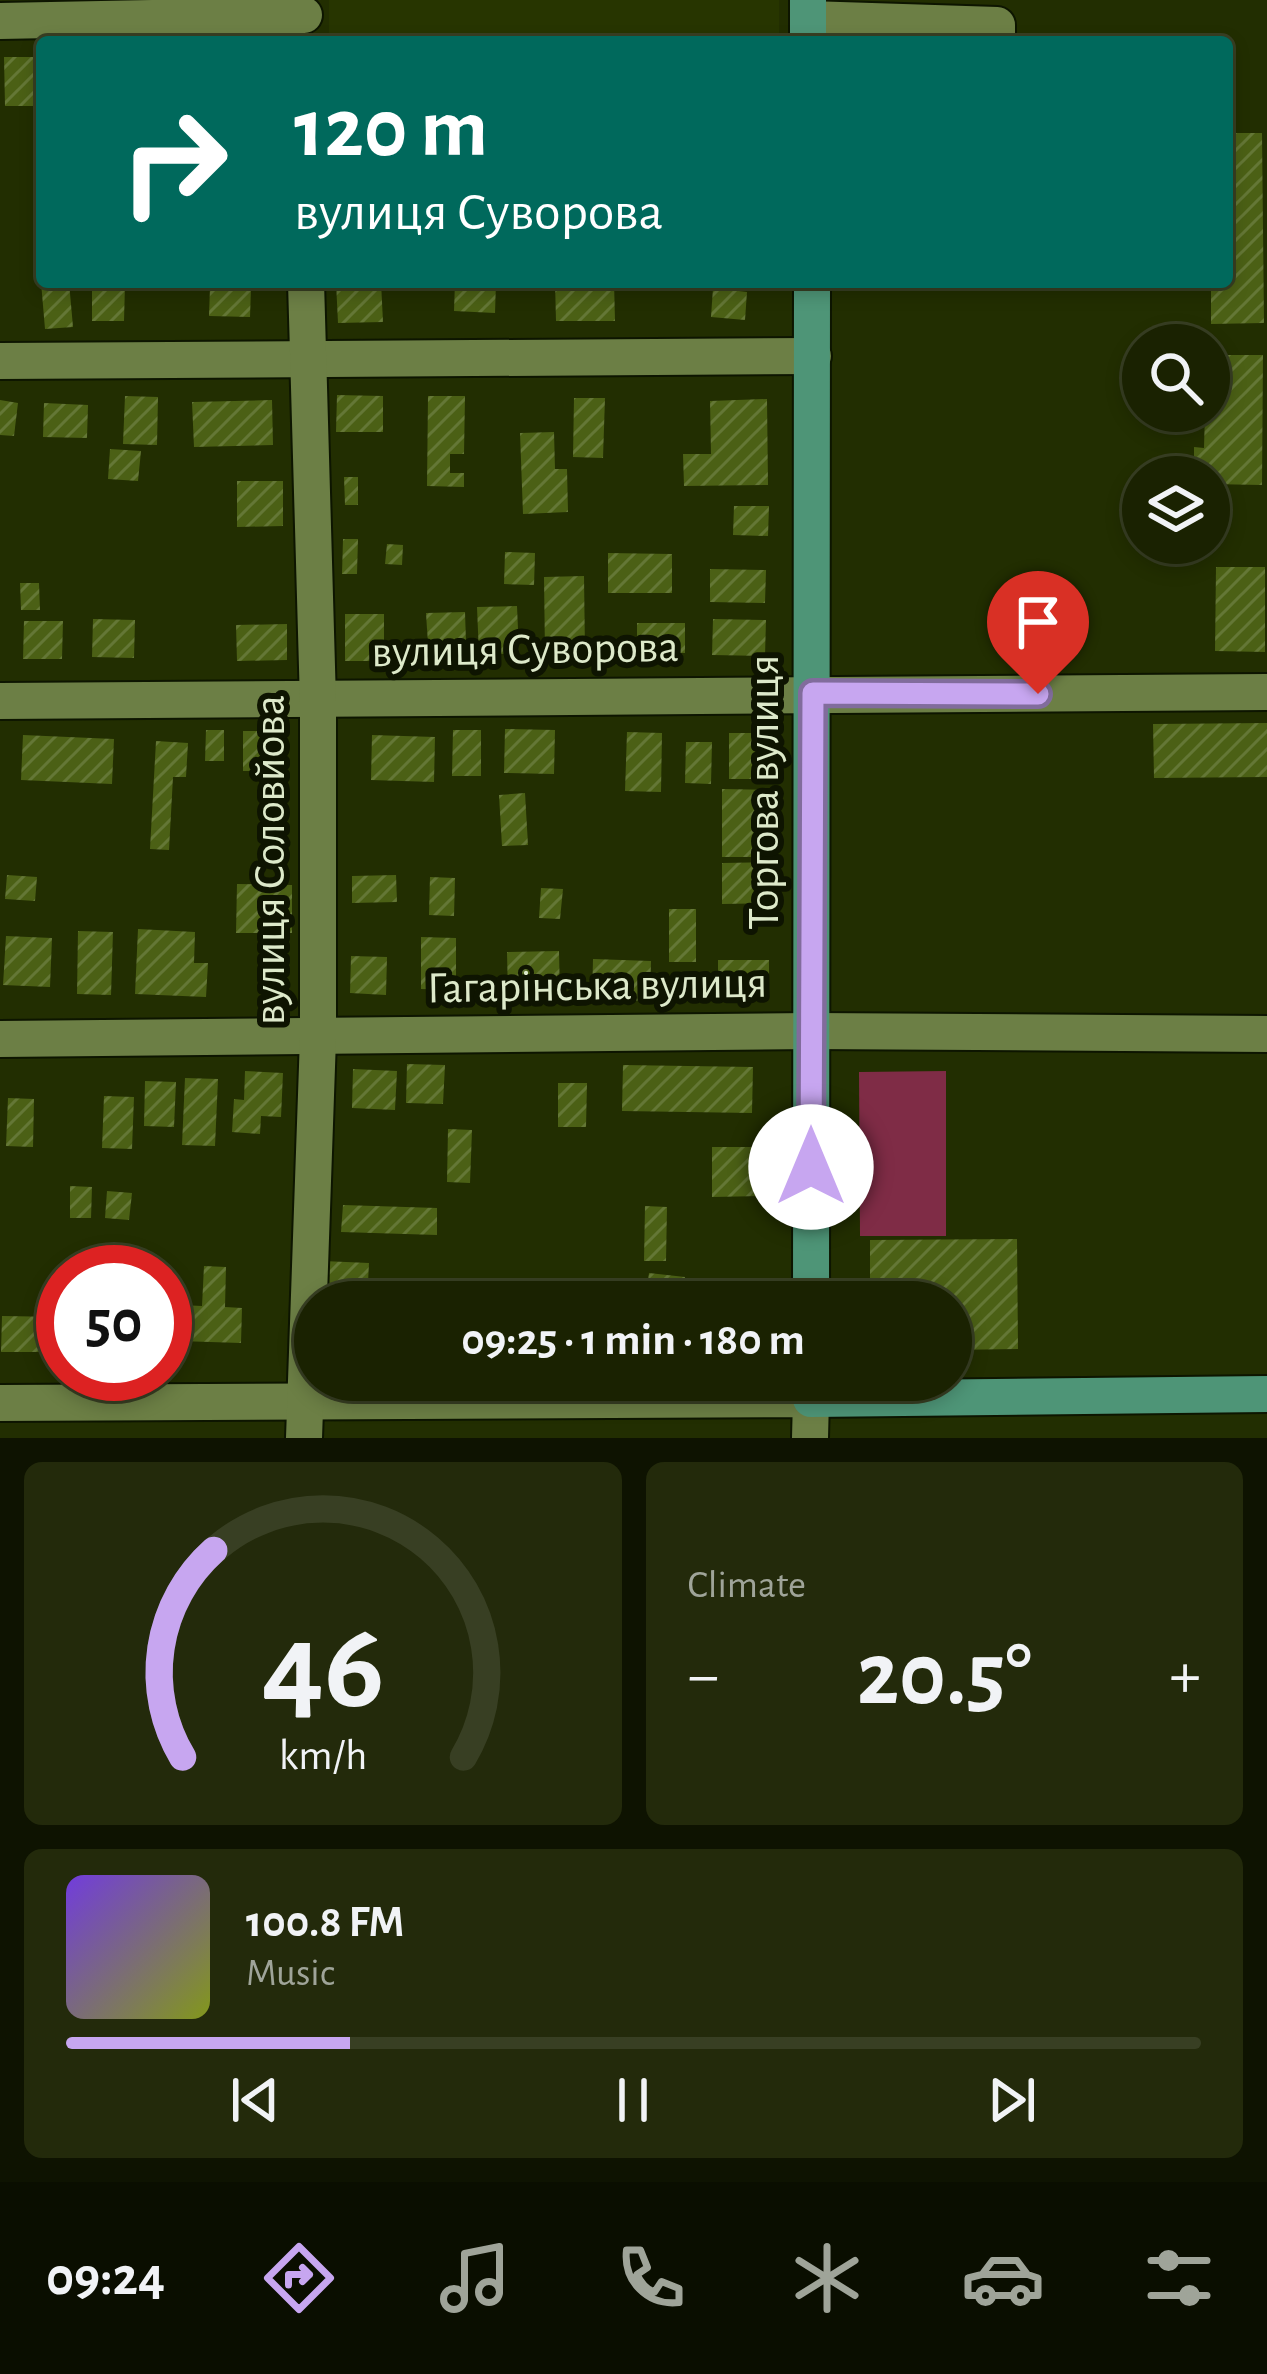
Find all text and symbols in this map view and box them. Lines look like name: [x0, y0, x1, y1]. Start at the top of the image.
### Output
icon: right: [96, 84, 252, 240]
text: 120 m: [294, 88, 488, 172]
text: вулиця Суворова: [294, 186, 663, 240]
map controls: [1122, 324, 1230, 564]
button: search: [1122, 324, 1230, 432]
button: layers: [1122, 456, 1230, 564]
pin: [987, 571, 1089, 694]
icon: arrive: [1005, 589, 1071, 655]
street label: вулиця Суворова: [371, 625, 679, 675]
street label: Торгова вулиця: [742, 654, 787, 930]
street label: вулиця Соловйова: [248, 695, 293, 1025]
street label: Гагарінська вулиця: [426, 961, 768, 1011]
position arrow: [748, 1104, 874, 1230]
speed limit sign: 50: [36, 1245, 192, 1401]
text: 09:25 · 1 min · 180 m: [461, 1318, 805, 1363]
text: Climate: [688, 1566, 806, 1605]
text: 46: [261, 1606, 384, 1731]
text: 20.5°: [857, 1631, 1032, 1721]
text: −: [688, 1643, 719, 1709]
text: +: [1169, 1643, 1201, 1709]
text: km/h: [279, 1734, 367, 1777]
text: 100.8 FM: [246, 1900, 404, 1945]
text: Music: [246, 1954, 335, 1993]
icon: previous: [222, 2067, 288, 2133]
icon: pause: [600, 2067, 666, 2133]
icon: next: [979, 2067, 1045, 2133]
icon: directions: [257, 2236, 341, 2320]
icon: music: [433, 2236, 517, 2320]
icon: phone: [609, 2236, 693, 2320]
icon: climate: [785, 2236, 869, 2320]
icon: car: [961, 2236, 1045, 2320]
icon: filters: [1137, 2236, 1221, 2320]
text: 09:24: [46, 2251, 165, 2305]

